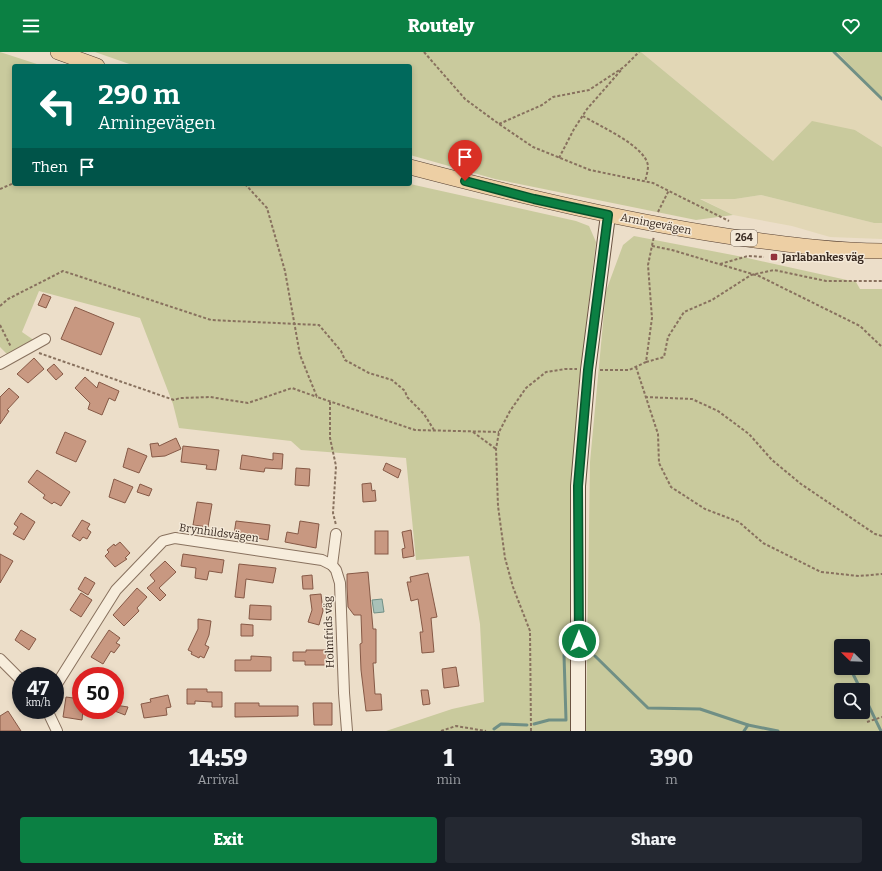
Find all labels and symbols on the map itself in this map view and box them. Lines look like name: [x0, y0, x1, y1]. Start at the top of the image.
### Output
pin: [448, 140, 482, 181]
street label: Arningevägen: [619, 211, 693, 237]
road number: 264: [731, 230, 757, 246]
place label: Jarlabankes väg: [781, 251, 865, 264]
marker: Jarlabankes väg: [769, 252, 779, 262]
street label: Brynhildsvägen: [178, 521, 260, 545]
street label: Holmfrids väg: [321, 596, 337, 668]
position arrow: [558, 620, 600, 662]
north arrow: [834, 639, 870, 675]
speed limit sign: 50: [72, 667, 124, 719]

